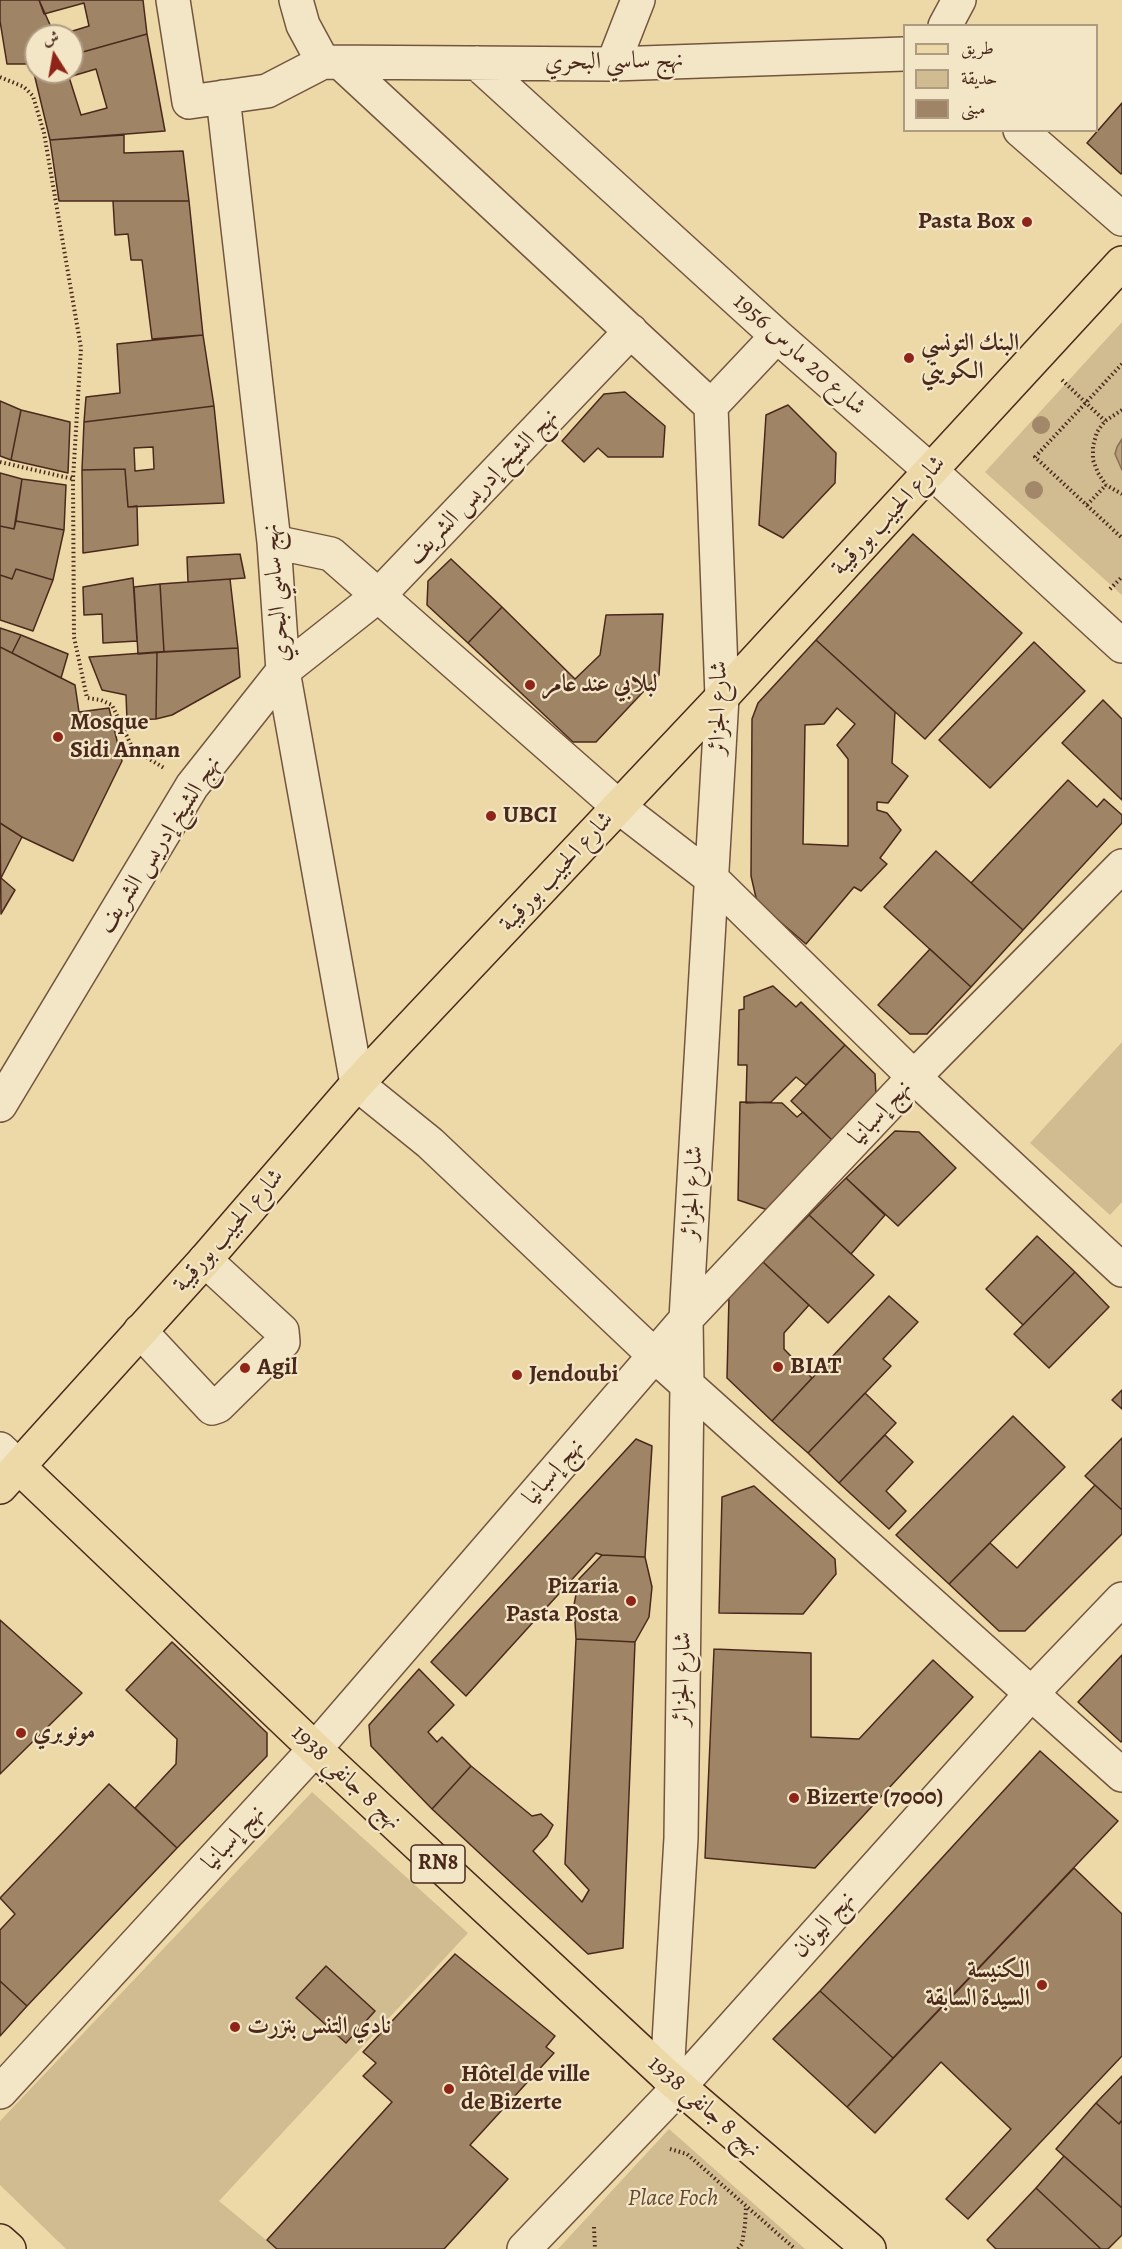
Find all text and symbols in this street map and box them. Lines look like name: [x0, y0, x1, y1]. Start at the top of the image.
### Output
north arrow: [24, 24, 84, 84]
legend: [903, 24, 1098, 132]
text: ش: [41, 26, 61, 51]
text: طريق: [961, 36, 994, 60]
street label: نهج ساسي البحري: [544, 46, 684, 78]
text: حديقة: [961, 66, 997, 90]
text: مبنى: [961, 96, 986, 120]
place label: Pasta Box: [918, 208, 1015, 236]
marker: Pasta Box: [1020, 215, 1034, 229]
street label: شارع 20 مارس 1956: [727, 288, 871, 422]
place label: البنك التونسي الكويتي: [921, 330, 1019, 386]
marker: البنك التونسي الكويتي: [902, 351, 916, 365]
street label: نهج الشيخ إدريس الشريف: [401, 403, 565, 571]
street label: شارع الحبيب بورقيبة: [826, 450, 952, 582]
street label: نهج ساسي البحري: [257, 523, 297, 663]
street label: شارع الجزائر: [704, 661, 734, 755]
place label: لبلابي عند عامر: [542, 671, 658, 699]
marker: لبلابي عند عامر: [523, 678, 537, 692]
place label: Mosque Sidi Annan: [70, 709, 180, 765]
marker: Mosque Sidi Annan: [51, 730, 65, 744]
street label: نهج الشيخ إدريس الشريف: [92, 751, 228, 939]
place label: UBCI: [503, 802, 557, 830]
street label: شارع الحبيب بورقيبة: [494, 806, 620, 938]
marker: UBCI: [484, 809, 498, 823]
street label: نهج إسبانيا: [843, 1074, 919, 1152]
street label: شارع الجزائر: [676, 1145, 710, 1241]
street label: شارع الحبيب بورقيبة: [167, 1163, 291, 1299]
place label: BIAT: [790, 1353, 841, 1381]
place label: Agil: [257, 1354, 298, 1382]
marker: BIAT: [771, 1360, 785, 1374]
marker: Agil: [238, 1361, 252, 1375]
place label: Jendoubi: [529, 1361, 618, 1389]
marker: Jendoubi: [510, 1368, 524, 1382]
street label: نهج إسبانيا: [517, 1433, 591, 1511]
place label: Pizaria Pasta Posta: [506, 1573, 619, 1629]
marker: Pizaria Pasta Posta: [624, 1594, 638, 1608]
street label: شارع الجزائر: [668, 1632, 698, 1726]
place label: مونوبري: [33, 1719, 95, 1747]
street label: نهج 8 جانفي 1938: [285, 1719, 407, 1837]
marker: مونوبري: [14, 1726, 28, 1740]
place label: Bizerte (7000): [806, 1784, 943, 1812]
marker: Bizerte (7000): [787, 1791, 801, 1805]
street label: نهج إسبانيا: [196, 1799, 272, 1877]
road number: RN8: [411, 1845, 465, 1883]
street label: نهج اليونان: [786, 1886, 862, 1964]
place label: الكنيسة السيدة السابقة: [926, 1957, 1030, 2013]
marker: الكنيسة السيدة السابقة: [1035, 1978, 1049, 1992]
place label: نادي التنس بنزرت: [247, 2013, 391, 2041]
marker: نادي التنس بنزرت: [228, 2020, 242, 2034]
street label: نهج 8 جانفي 1938: [641, 2050, 767, 2164]
place label: Hôtel de ville de Bizerte: [461, 2061, 590, 2117]
marker: Hôtel de ville de Bizerte: [442, 2082, 456, 2096]
park label: Place Foch: [628, 2185, 718, 2213]

